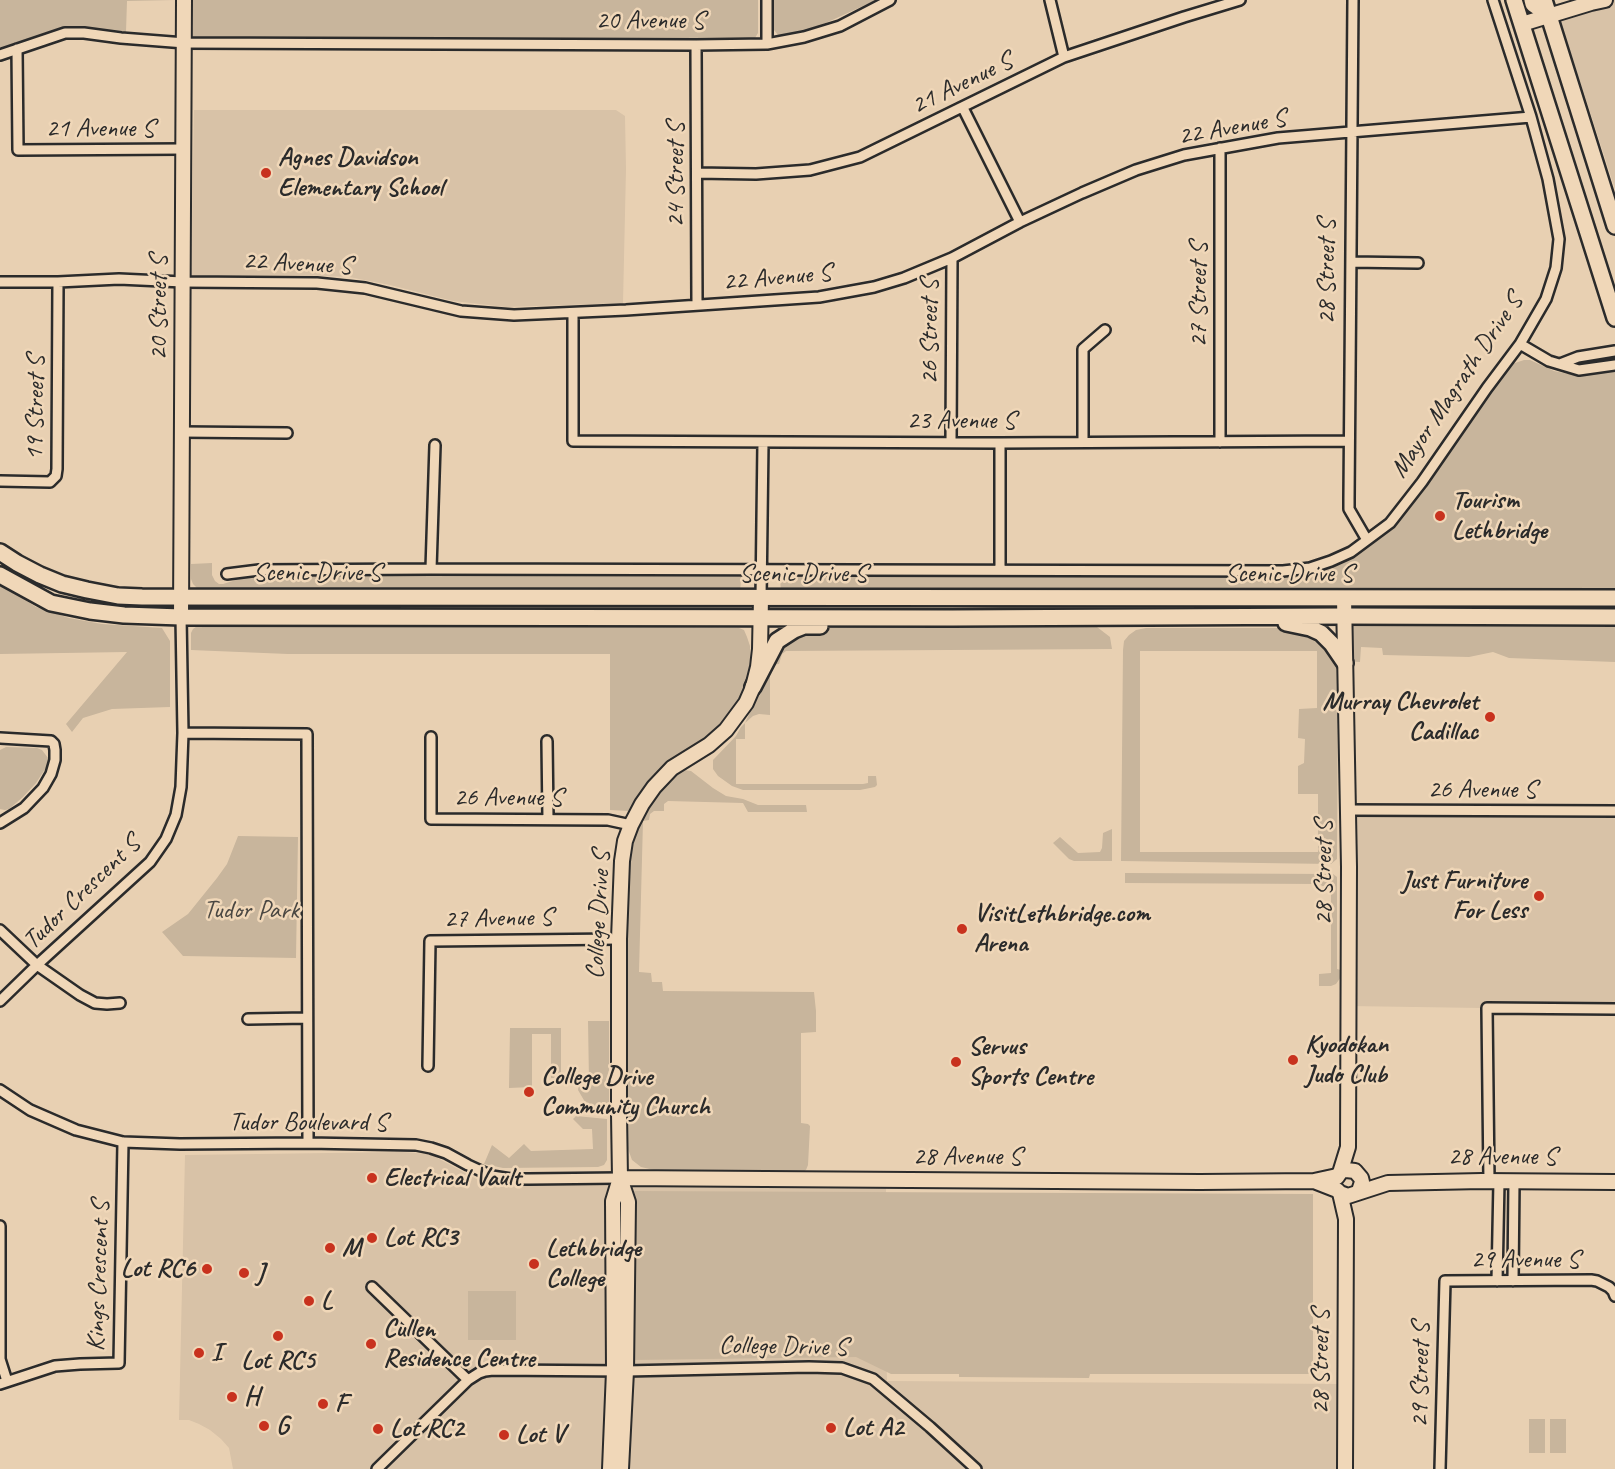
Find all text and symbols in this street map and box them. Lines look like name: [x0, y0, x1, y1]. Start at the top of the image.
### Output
street label: 20 Avenue S: [596, 5, 704, 37]
street label: 21 Avenue S: [906, 46, 1018, 122]
street label: 22 Avenue S: [1176, 103, 1288, 153]
street label: 21 Avenue S: [46, 113, 154, 145]
street label: 24 Street S: [660, 122, 692, 228]
place label: Agnes Davidson Elementary School: [278, 142, 443, 204]
marker: Agnes Davidson Elementary School: [259, 166, 273, 180]
street label: 28 Street S: [1311, 219, 1343, 325]
street label: 27 Street S: [1183, 242, 1215, 348]
street label: 22 Avenue S: [242, 246, 352, 282]
street label: 20 Street S: [143, 255, 175, 361]
street label: 22 Avenue S: [722, 258, 832, 298]
street label: 26 Street S: [914, 279, 946, 385]
street label: Mayor Magrath Drive S: [1384, 288, 1530, 484]
street label: 19 Street S: [19, 355, 53, 461]
street label: 23 Avenue S: [907, 405, 1015, 437]
place label: Tourism Lethbridge: [1452, 485, 1547, 546]
marker: Tourism Lethbridge: [1433, 509, 1447, 523]
street label: Scenic Drive S: [253, 557, 381, 589]
street label: Scenic Drive S: [739, 558, 867, 590]
street label: Scenic Drive S: [1225, 558, 1353, 590]
place label: Murray Chevrolet Cadillac: [1322, 686, 1478, 748]
marker: Murray Chevrolet Cadillac: [1483, 710, 1497, 724]
street label: 26 Avenue S: [1428, 774, 1536, 806]
street label: 26 Avenue S: [454, 782, 562, 814]
street label: 28 Street S: [1308, 820, 1340, 926]
street label: Tudor Crescent S: [17, 829, 147, 957]
street label: College Drive S: [580, 850, 618, 980]
place label: Just Furniture For Less: [1402, 865, 1527, 927]
marker: Just Furniture For Less: [1532, 889, 1546, 903]
park label: Tudor Park: [203, 895, 299, 927]
place label: VisitLethbridge.com Arena: [974, 898, 1150, 960]
street label: 27 Avenue S: [444, 902, 552, 936]
marker: VisitLethbridge.com Arena: [955, 922, 969, 936]
place label: Kyodokan Judo Club: [1305, 1029, 1388, 1090]
place label: Servus Sports Centre: [968, 1031, 1093, 1092]
marker: Kyodokan Judo Club: [1286, 1053, 1300, 1067]
marker: Servus Sports Centre: [949, 1055, 963, 1069]
place label: College Drive Community Church: [541, 1061, 710, 1122]
marker: College Drive Community Church: [522, 1085, 536, 1099]
street label: Tudor Boulevard S: [229, 1107, 387, 1139]
street label: 28 Avenue S: [913, 1141, 1021, 1173]
street label: 28 Avenue S: [1448, 1141, 1556, 1173]
place label: Electrical Vault: [384, 1162, 521, 1194]
marker: Electrical Vault: [365, 1171, 379, 1185]
street label: Kings Crescent S: [81, 1200, 117, 1352]
place label: Lot RC3: [384, 1222, 458, 1254]
marker: Lot RC3: [365, 1231, 379, 1245]
place label: M: [342, 1232, 361, 1264]
place label: Lethbridge College: [546, 1233, 641, 1294]
marker: M: [323, 1241, 337, 1255]
street label: 29 Avenue S: [1471, 1244, 1579, 1276]
place label: Lot RC6: [121, 1253, 195, 1285]
place label: J: [256, 1257, 264, 1289]
marker: Lethbridge College: [527, 1257, 541, 1271]
marker: Lot RC6: [200, 1262, 214, 1276]
marker: J: [237, 1266, 251, 1280]
place label: L: [321, 1285, 332, 1317]
marker: L: [302, 1294, 316, 1308]
street label: 28 Street S: [1305, 1309, 1337, 1415]
place label: Cullen Residence Centre: [383, 1313, 535, 1374]
street label: 29 Street S: [1404, 1322, 1438, 1428]
marker: Lot RC5: [271, 1329, 285, 1343]
street label: College Drive S: [719, 1330, 847, 1364]
place label: I: [211, 1337, 222, 1369]
marker: Cullen Residence Centre: [364, 1337, 378, 1351]
place label: Lot RC5: [241, 1345, 315, 1377]
marker: I: [192, 1346, 206, 1360]
place label: H: [244, 1381, 259, 1413]
place label: F: [335, 1388, 347, 1420]
marker: H: [225, 1390, 239, 1404]
marker: F: [316, 1397, 330, 1411]
place label: G: [276, 1410, 289, 1442]
place label: Lot A2: [843, 1412, 903, 1444]
place label: Lot RC2: [390, 1413, 464, 1445]
marker: G: [257, 1419, 271, 1433]
place label: Lot V: [516, 1419, 564, 1451]
marker: Lot A2: [824, 1421, 838, 1435]
marker: Lot RC2: [371, 1422, 385, 1436]
marker: Lot V: [497, 1428, 511, 1442]

